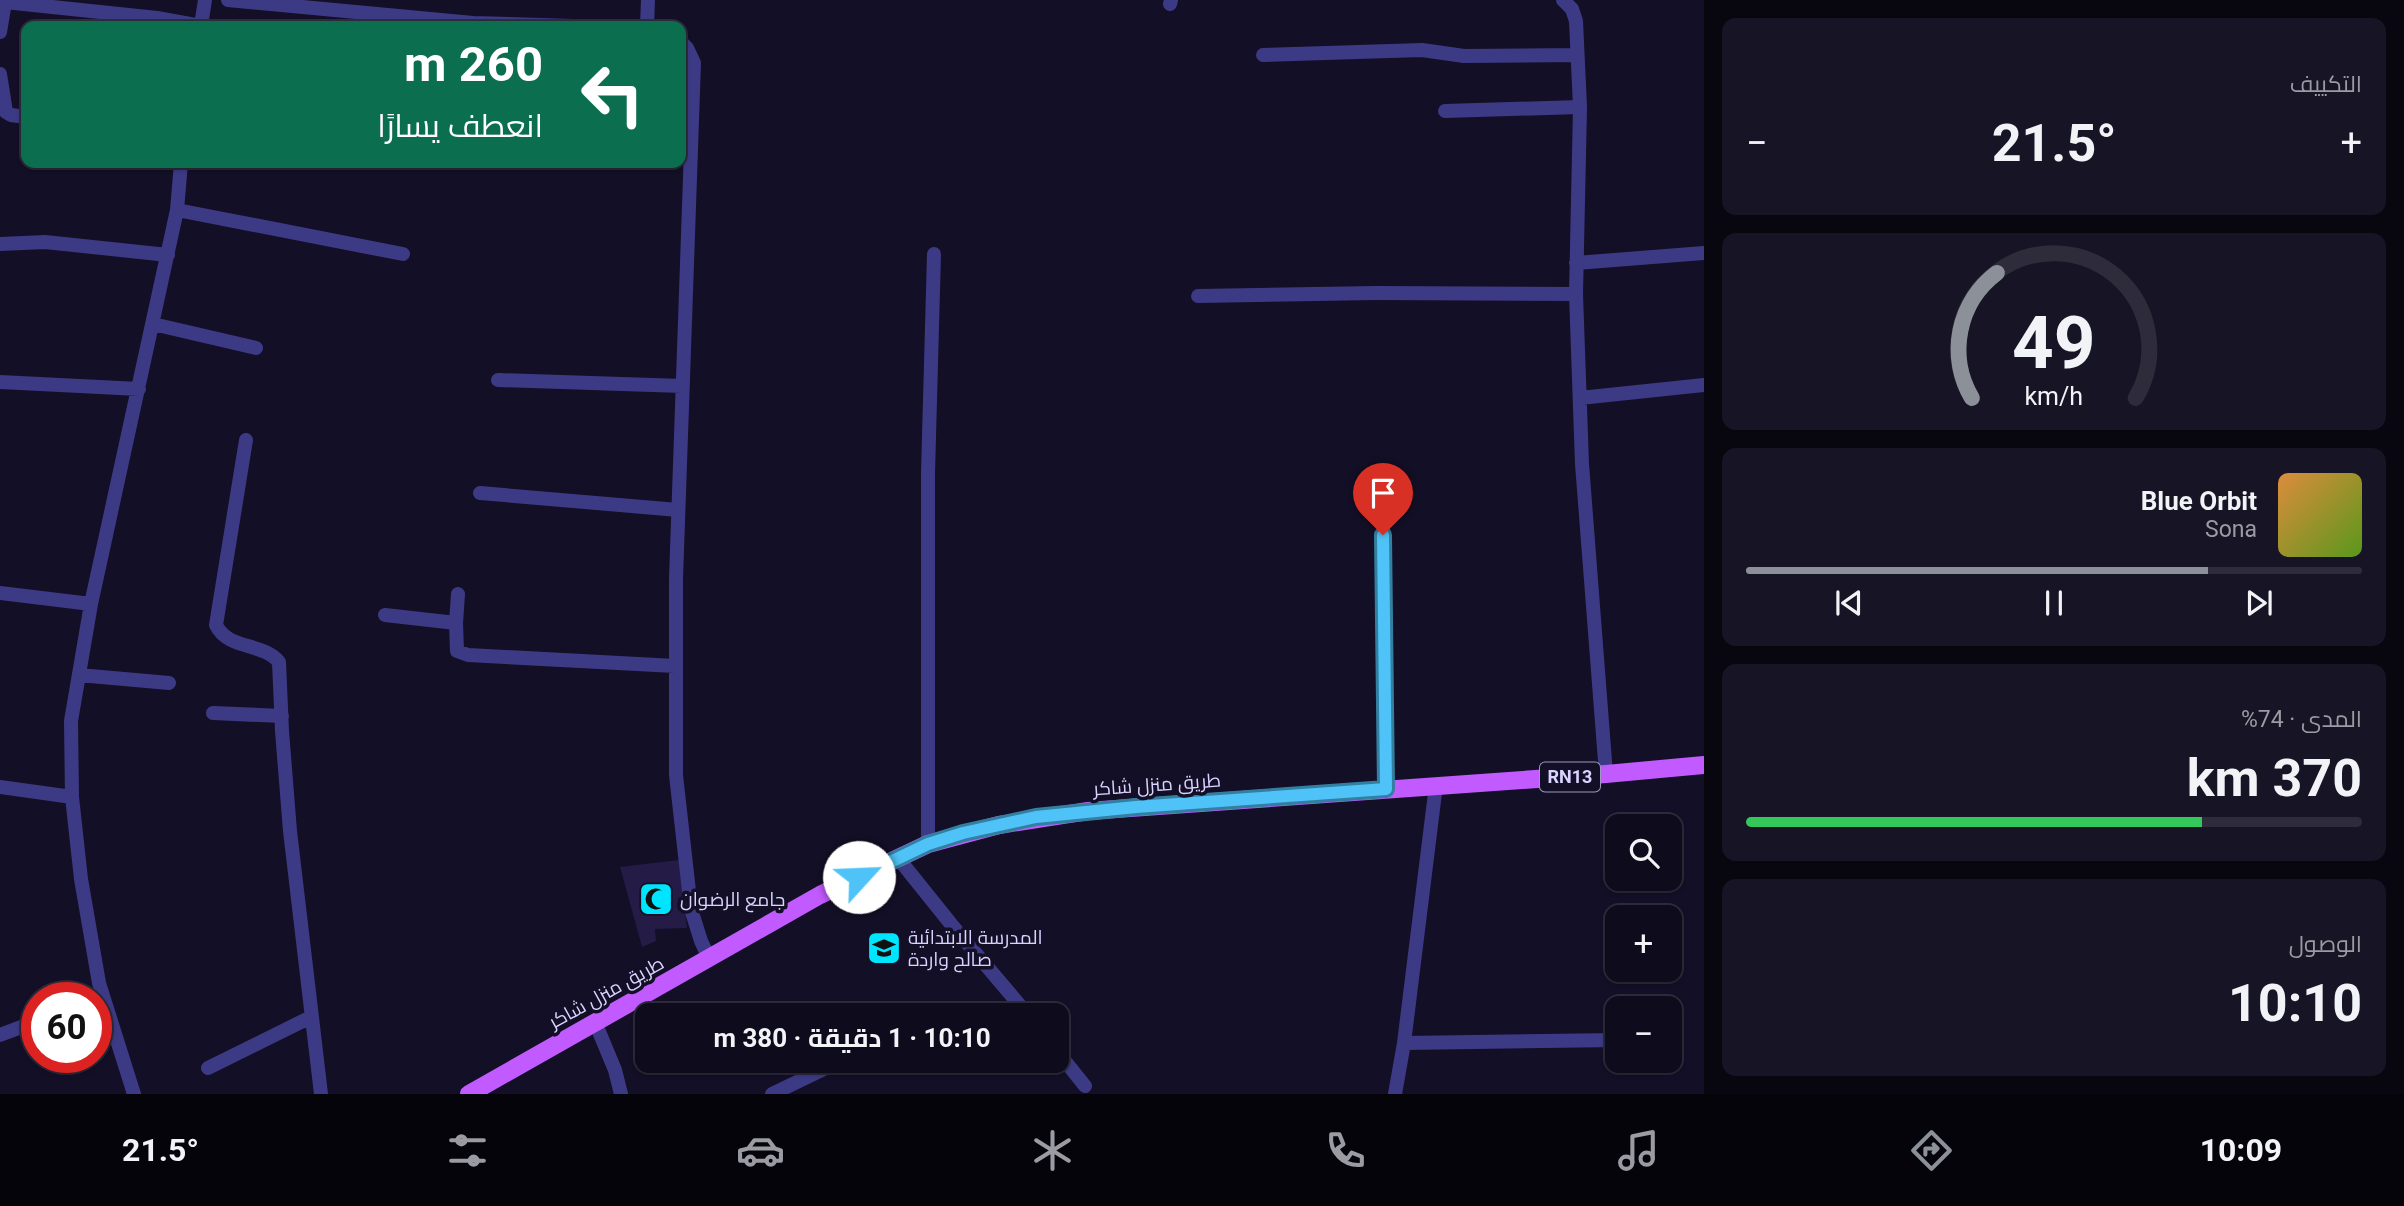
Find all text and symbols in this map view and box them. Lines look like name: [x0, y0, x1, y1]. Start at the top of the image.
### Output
text: 260 m: [404, 36, 543, 93]
icon: left: [567, 49, 658, 140]
text: التكييف: [2290, 71, 2362, 98]
text: انعطف يسارًا: [377, 107, 543, 145]
text: 21.5°: [1992, 113, 2117, 174]
text: −: [1746, 121, 1768, 165]
text: +: [2340, 121, 2362, 165]
text: 49: [2012, 300, 2096, 386]
text: km/h: [2025, 382, 2083, 411]
pin: [1353, 463, 1413, 535]
icon: arrive: [1364, 474, 1402, 512]
text: Blue Orbit: [2141, 486, 2257, 516]
text: Sona: [2205, 516, 2257, 543]
icon: previous: [1830, 584, 1868, 622]
icon: pause: [2035, 584, 2073, 622]
icon: next: [2240, 584, 2278, 622]
text: المدى · 74%: [2241, 706, 2362, 733]
text: 370 km: [2187, 748, 2362, 809]
road number: RN13: [1540, 762, 1600, 792]
street label: طريق منزل شاكر: [1091, 769, 1222, 801]
map controls: [1605, 814, 1682, 1073]
button: search: [1605, 814, 1682, 891]
position arrow: [822, 840, 896, 914]
mosque icon: جامع الرضوان: [637, 880, 675, 918]
place label: جامع الرضوان: [680, 888, 785, 913]
button: +: [1605, 905, 1682, 982]
place label: المدرسة الابتدائية صالح واردة: [908, 926, 1043, 973]
school or university icon: المدرسة الابتدائية صالح واردة: [865, 929, 903, 967]
text: الوصول: [2289, 931, 2362, 958]
street label: طريق منزل شاكر: [544, 951, 668, 1035]
text: 10:10: [2228, 973, 2362, 1034]
speed limit sign: 60: [21, 982, 112, 1073]
button: −: [1605, 996, 1682, 1073]
text: 10:10 · 1 دقيقة · 380 m: [713, 1023, 991, 1053]
icon: filters: [443, 1126, 492, 1175]
icon: car: [736, 1126, 785, 1175]
icon: climate: [1028, 1126, 1077, 1175]
icon: phone: [1321, 1126, 1370, 1175]
icon: music: [1614, 1126, 1663, 1175]
icon: directions: [1907, 1126, 1956, 1175]
text: 21.5°: [122, 1131, 199, 1169]
text: 10:09: [2200, 1131, 2282, 1169]

